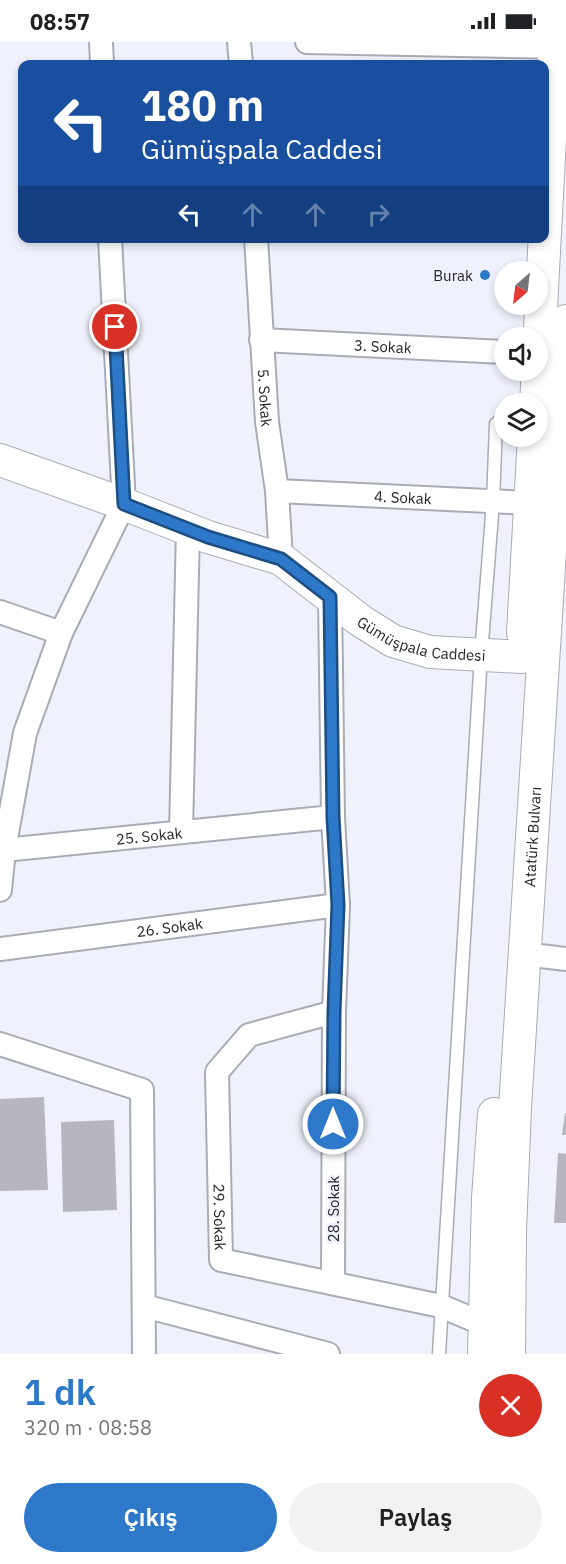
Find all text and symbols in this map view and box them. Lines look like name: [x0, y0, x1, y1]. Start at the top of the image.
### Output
text: 08:57: [30, 7, 90, 36]
text: 180 m: [141, 78, 264, 133]
icon: left: [42, 84, 120, 162]
text: Gümüşpala Caddesi: [141, 131, 383, 166]
icon: left: [173, 198, 206, 231]
icon: ahead: [236, 198, 269, 231]
icon: ahead: [299, 198, 332, 231]
icon: right: [362, 198, 395, 231]
north arrow: [494, 261, 548, 315]
map controls: [494, 261, 548, 447]
place label: Burak: [433, 266, 473, 285]
marker: Burak: [478, 268, 492, 282]
pin: [89, 301, 140, 352]
icon: arrive: [98, 310, 131, 343]
button: sound: [494, 327, 548, 381]
street label: 3. Sokak: [354, 335, 412, 357]
street label: 5. Sokak: [254, 368, 277, 428]
button: layers: [494, 393, 548, 447]
street label: 4. Sokak: [374, 486, 432, 508]
street label: Gümüşpala Caddesi: [354, 612, 486, 665]
street label: Atatürk Bulvarı: [519, 786, 545, 887]
street label: 25. Sokak: [115, 823, 183, 848]
street label: 26. Sokak: [135, 913, 204, 941]
position arrow: [301, 1092, 365, 1156]
street label: 28. Sokak: [324, 1176, 343, 1242]
street label: 29. Sokak: [210, 1184, 230, 1251]
text: 1 dk: [24, 1368, 96, 1415]
button: close: [479, 1374, 542, 1437]
text: 320 m · 08:58: [24, 1414, 152, 1441]
button: Çıkış: [24, 1483, 277, 1552]
button: Paylaş: [289, 1483, 542, 1552]

